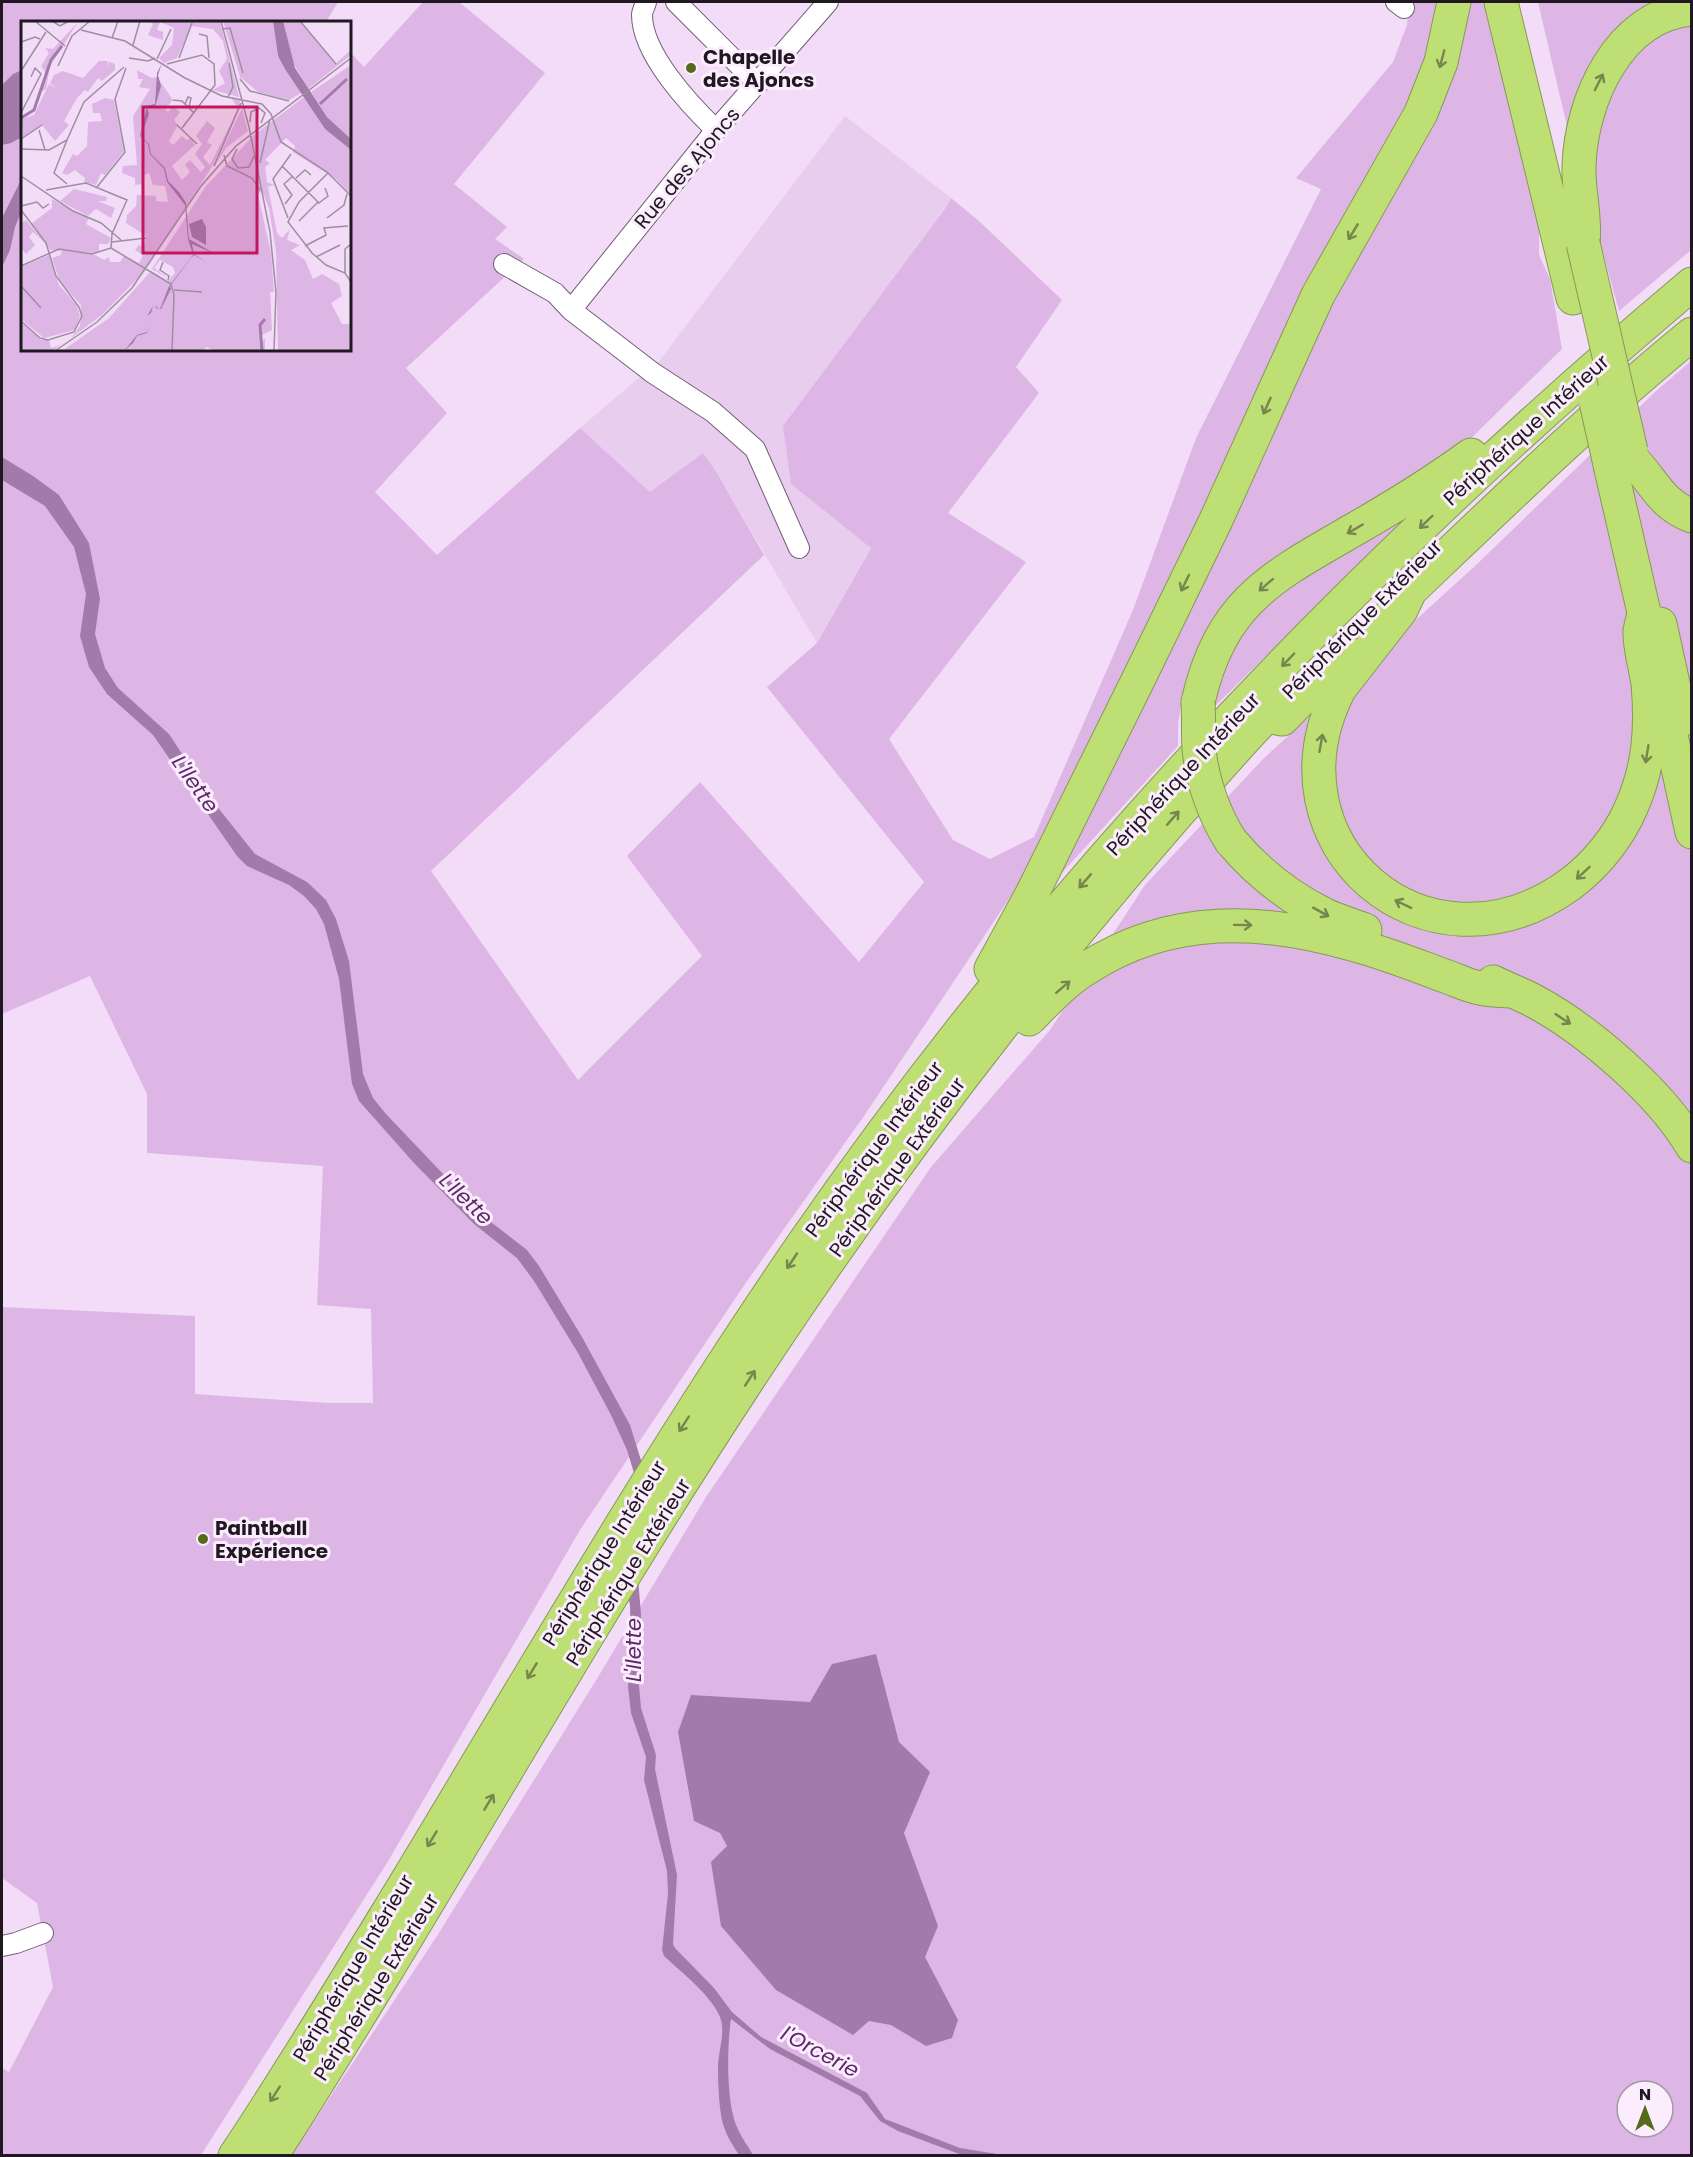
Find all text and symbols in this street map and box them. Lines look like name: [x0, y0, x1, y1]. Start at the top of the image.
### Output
inset map: [21, 21, 351, 351]
place label: Chapelle des Ajoncs: [703, 43, 814, 94]
one-way arrow: [1436, 49, 1447, 68]
marker: Chapelle des Ajoncs: [684, 61, 698, 75]
one-way arrow: [1594, 74, 1605, 92]
street label: Rue des Ajoncs: [628, 101, 746, 235]
one-way arrow: [1347, 223, 1359, 240]
street label: Périphérique Intérieur: [1437, 348, 1615, 512]
one-way arrow: [1261, 397, 1273, 415]
one-way arrow: [1418, 515, 1433, 529]
one-way arrow: [1347, 523, 1364, 535]
street label: Périphérique Extérieur: [1276, 533, 1448, 705]
one-way arrow: [1179, 574, 1190, 592]
one-way arrow: [1259, 578, 1274, 592]
one-way arrow: [1281, 652, 1295, 667]
street label: Périphérique Intérieur: [1100, 686, 1266, 862]
one-way arrow: [1315, 734, 1326, 753]
one-way arrow: [1642, 744, 1653, 763]
water label: L'Ilette: [165, 749, 226, 818]
one-way arrow: [1167, 810, 1180, 826]
one-way arrow: [1576, 866, 1591, 880]
one-way arrow: [1078, 873, 1092, 888]
one-way arrow: [1395, 897, 1413, 909]
one-way arrow: [1312, 907, 1330, 918]
one-way arrow: [1232, 919, 1252, 931]
one-way arrow: [1055, 980, 1070, 994]
one-way arrow: [1554, 1013, 1571, 1026]
street label: Périphérique Intérieur: [798, 1055, 950, 1243]
street label: Périphérique Extérieur: [822, 1071, 972, 1263]
water label: L'Ilette: [433, 1166, 499, 1231]
one-way arrow: [786, 1253, 798, 1269]
one-way arrow: [744, 1370, 756, 1387]
one-way arrow: [678, 1415, 690, 1432]
street label: Périphérique Intérieur: [535, 1455, 673, 1651]
street label: Périphérique Extérieur: [559, 1473, 697, 1671]
place label: Paintball Expérience: [215, 1514, 328, 1565]
marker: Paintball Expérience: [196, 1532, 210, 1546]
water label: L'Ilette: [619, 1618, 648, 1682]
one-way arrow: [526, 1662, 538, 1679]
one-way arrow: [483, 1794, 495, 1811]
one-way arrow: [425, 1830, 437, 1847]
street label: Périphérique Intérieur: [286, 1869, 420, 2067]
street label: Périphérique Extérieur: [307, 1888, 445, 2086]
water label: l'Orcerie: [776, 2019, 864, 2084]
north arrow: [1615, 2079, 1675, 2139]
text: N: [1639, 2083, 1651, 2106]
one-way arrow: [269, 2086, 281, 2102]

